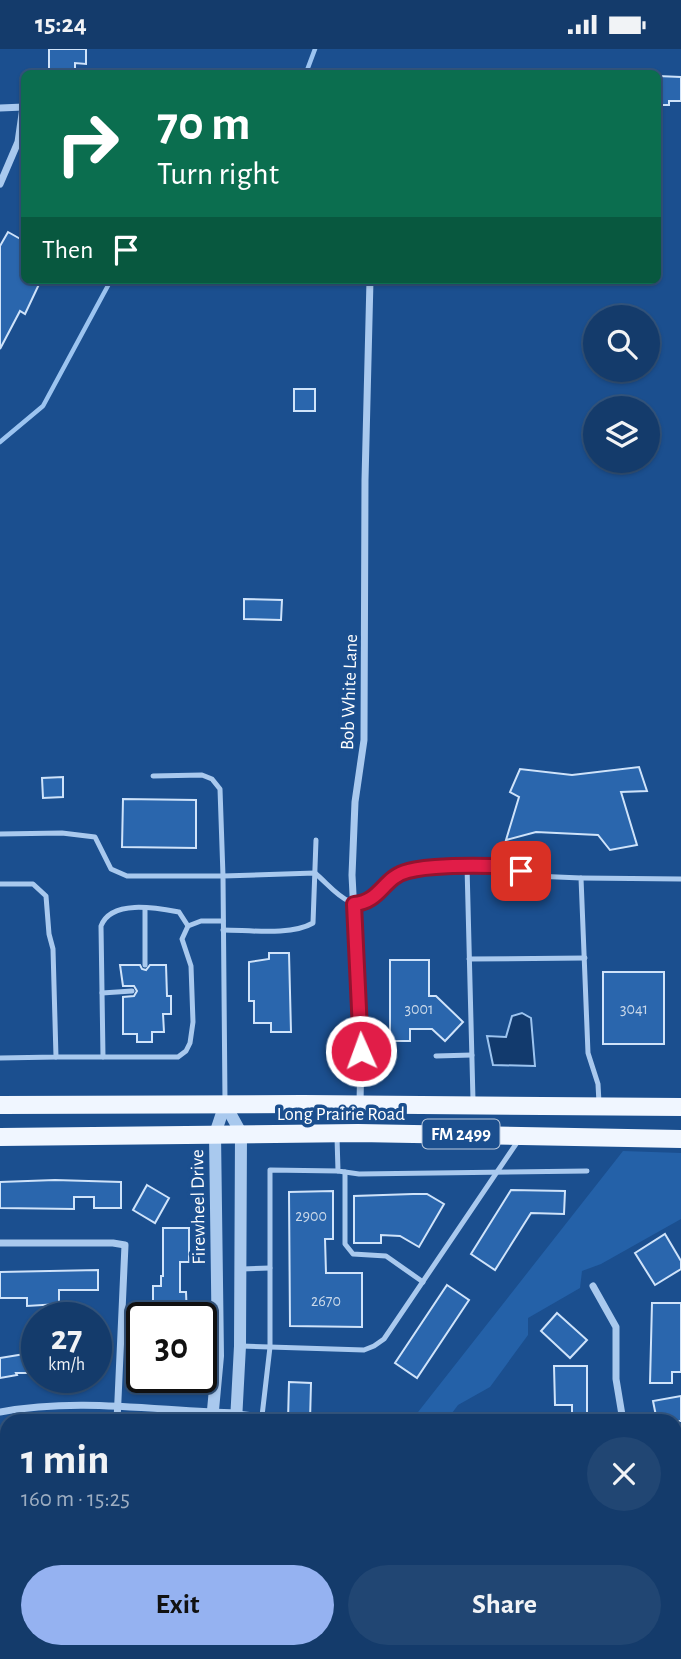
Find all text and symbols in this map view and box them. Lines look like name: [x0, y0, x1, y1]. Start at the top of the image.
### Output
text: 15:24: [35, 11, 87, 37]
icon: right: [42, 98, 133, 189]
text: 70 m: [157, 100, 251, 149]
text: Turn right: [157, 158, 279, 190]
icon: arrive: [107, 231, 145, 269]
text: Then: [42, 237, 93, 263]
map controls: [583, 305, 660, 473]
button: search: [583, 305, 660, 382]
button: layers: [583, 396, 660, 473]
street label: Bob White Lane: [338, 634, 361, 750]
pin: [491, 841, 551, 901]
icon: arrive: [502, 852, 540, 890]
house number: 3001: [405, 1001, 434, 1017]
house number: 3041: [620, 1001, 648, 1017]
position arrow: [324, 1014, 398, 1088]
street label: Long Prairie Road: [277, 1105, 405, 1124]
road number: FM 2499: [422, 1119, 500, 1149]
street label: Firewheel Drive: [188, 1149, 209, 1265]
house number: 2900: [295, 1208, 327, 1224]
house number: 2670: [311, 1293, 341, 1309]
speed limit sign: 30: [126, 1302, 217, 1393]
text: 27: [51, 1321, 82, 1356]
text: km/h: [48, 1356, 85, 1374]
button: close: [587, 1437, 661, 1511]
text: 1 min: [21, 1439, 110, 1481]
text: 160 m · 15:25: [21, 1488, 130, 1511]
button: Exit: [21, 1565, 334, 1645]
button: Share: [348, 1565, 661, 1645]

